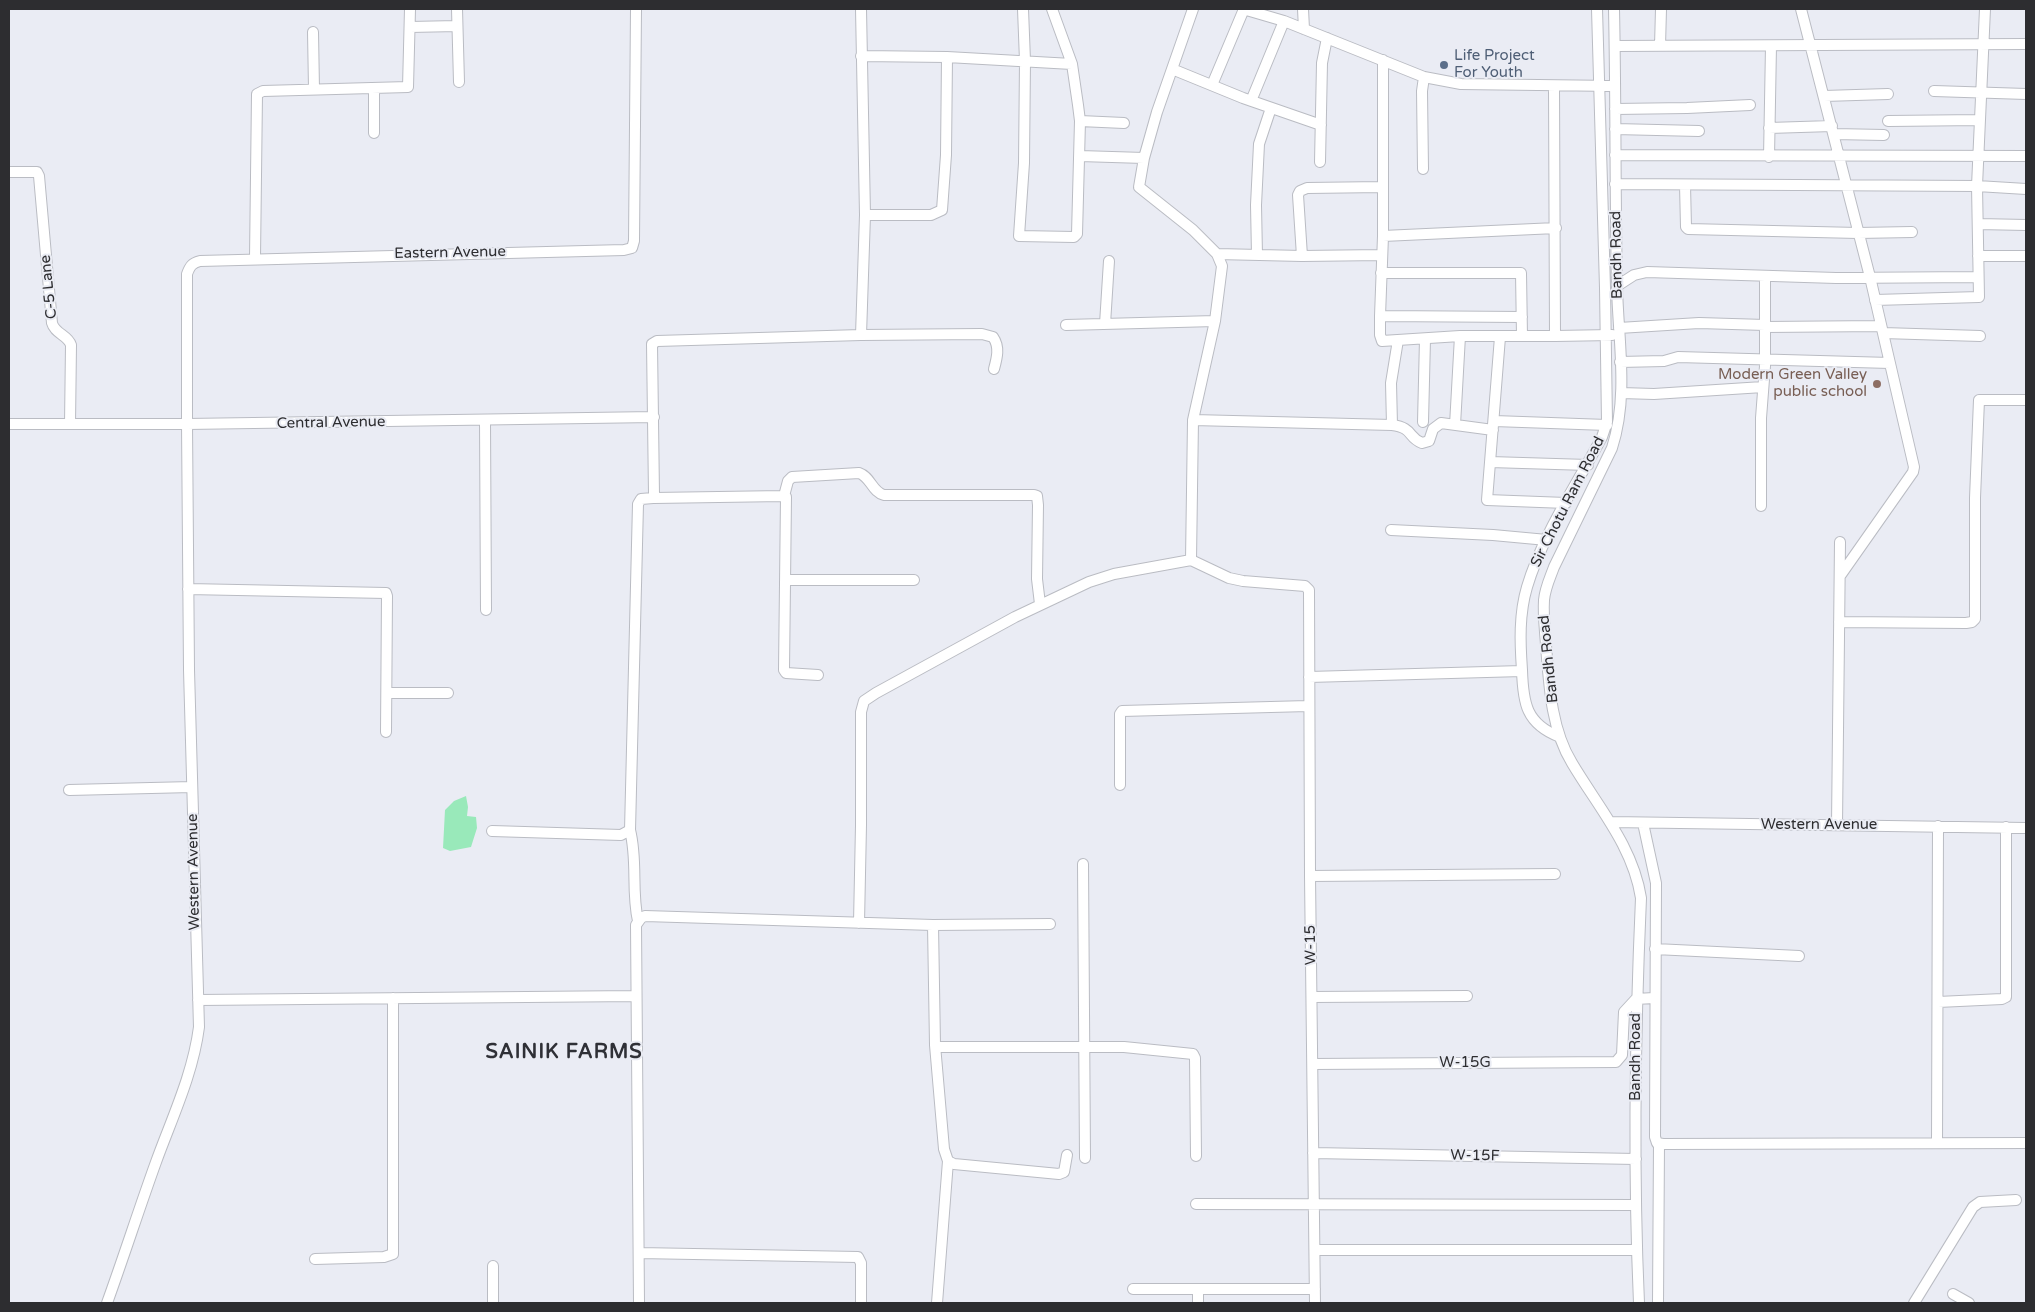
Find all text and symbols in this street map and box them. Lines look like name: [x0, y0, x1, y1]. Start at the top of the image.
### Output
place label: Life Project For Youth: [1454, 47, 1535, 82]
marker: Life Project For Youth: [1438, 59, 1450, 71]
street label: Bandh Road: [1607, 211, 1627, 299]
street label: Eastern Avenue: [394, 243, 506, 263]
street label: C-5 Lane: [37, 254, 61, 320]
place label: Modern Green Valley public school: [1718, 366, 1867, 401]
marker: Modern Green Valley public school: [1871, 378, 1883, 390]
street label: Central Avenue: [276, 413, 386, 433]
street label: Sir Chotu Ram Road: [1527, 434, 1609, 570]
street label: Bandh Road: [1535, 614, 1563, 704]
street label: Western Avenue: [184, 814, 204, 930]
street label: Western Avenue: [1761, 816, 1877, 834]
street label: W-15: [1302, 925, 1320, 965]
street label: Bandh Road: [1627, 1013, 1645, 1101]
district label: SAINIK FARMS: [484, 1041, 644, 1065]
street label: W-15G: [1439, 1054, 1491, 1072]
street label: W-15F: [1450, 1147, 1500, 1165]

